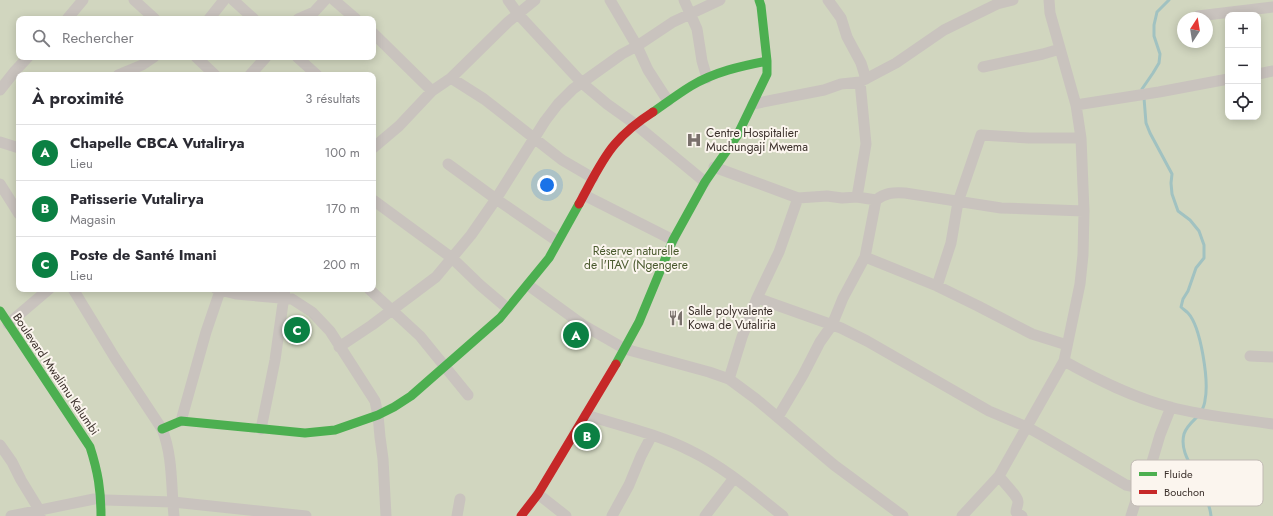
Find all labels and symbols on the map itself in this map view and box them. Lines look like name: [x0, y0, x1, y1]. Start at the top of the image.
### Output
north arrow: [1177, 12, 1213, 48]
place label: Centre Hospitalier Muchungaji Mwema: [706, 124, 808, 156]
hospital icon: Centre Hospitalier Muchungaji Mwema: [685, 131, 703, 149]
your location: [537, 175, 557, 195]
park label: Réserve naturelle de l'ITAV (Ngengere: [584, 242, 688, 274]
place label: Salle polyvalente Kowa de Vutaliria: [688, 302, 776, 334]
street label: Boulevard Mwalimu Kalumbi: [8, 309, 104, 439]
restaurant icon: Salle polyvalente Kowa de Vutaliria: [667, 309, 685, 327]
pin: C: [284, 315, 310, 345]
pin: A: [563, 320, 589, 350]
pin: B: [574, 421, 600, 451]
legend: [1131, 460, 1263, 506]
text: Fluide: [1164, 466, 1193, 482]
text: Bouchon: [1164, 484, 1205, 500]

